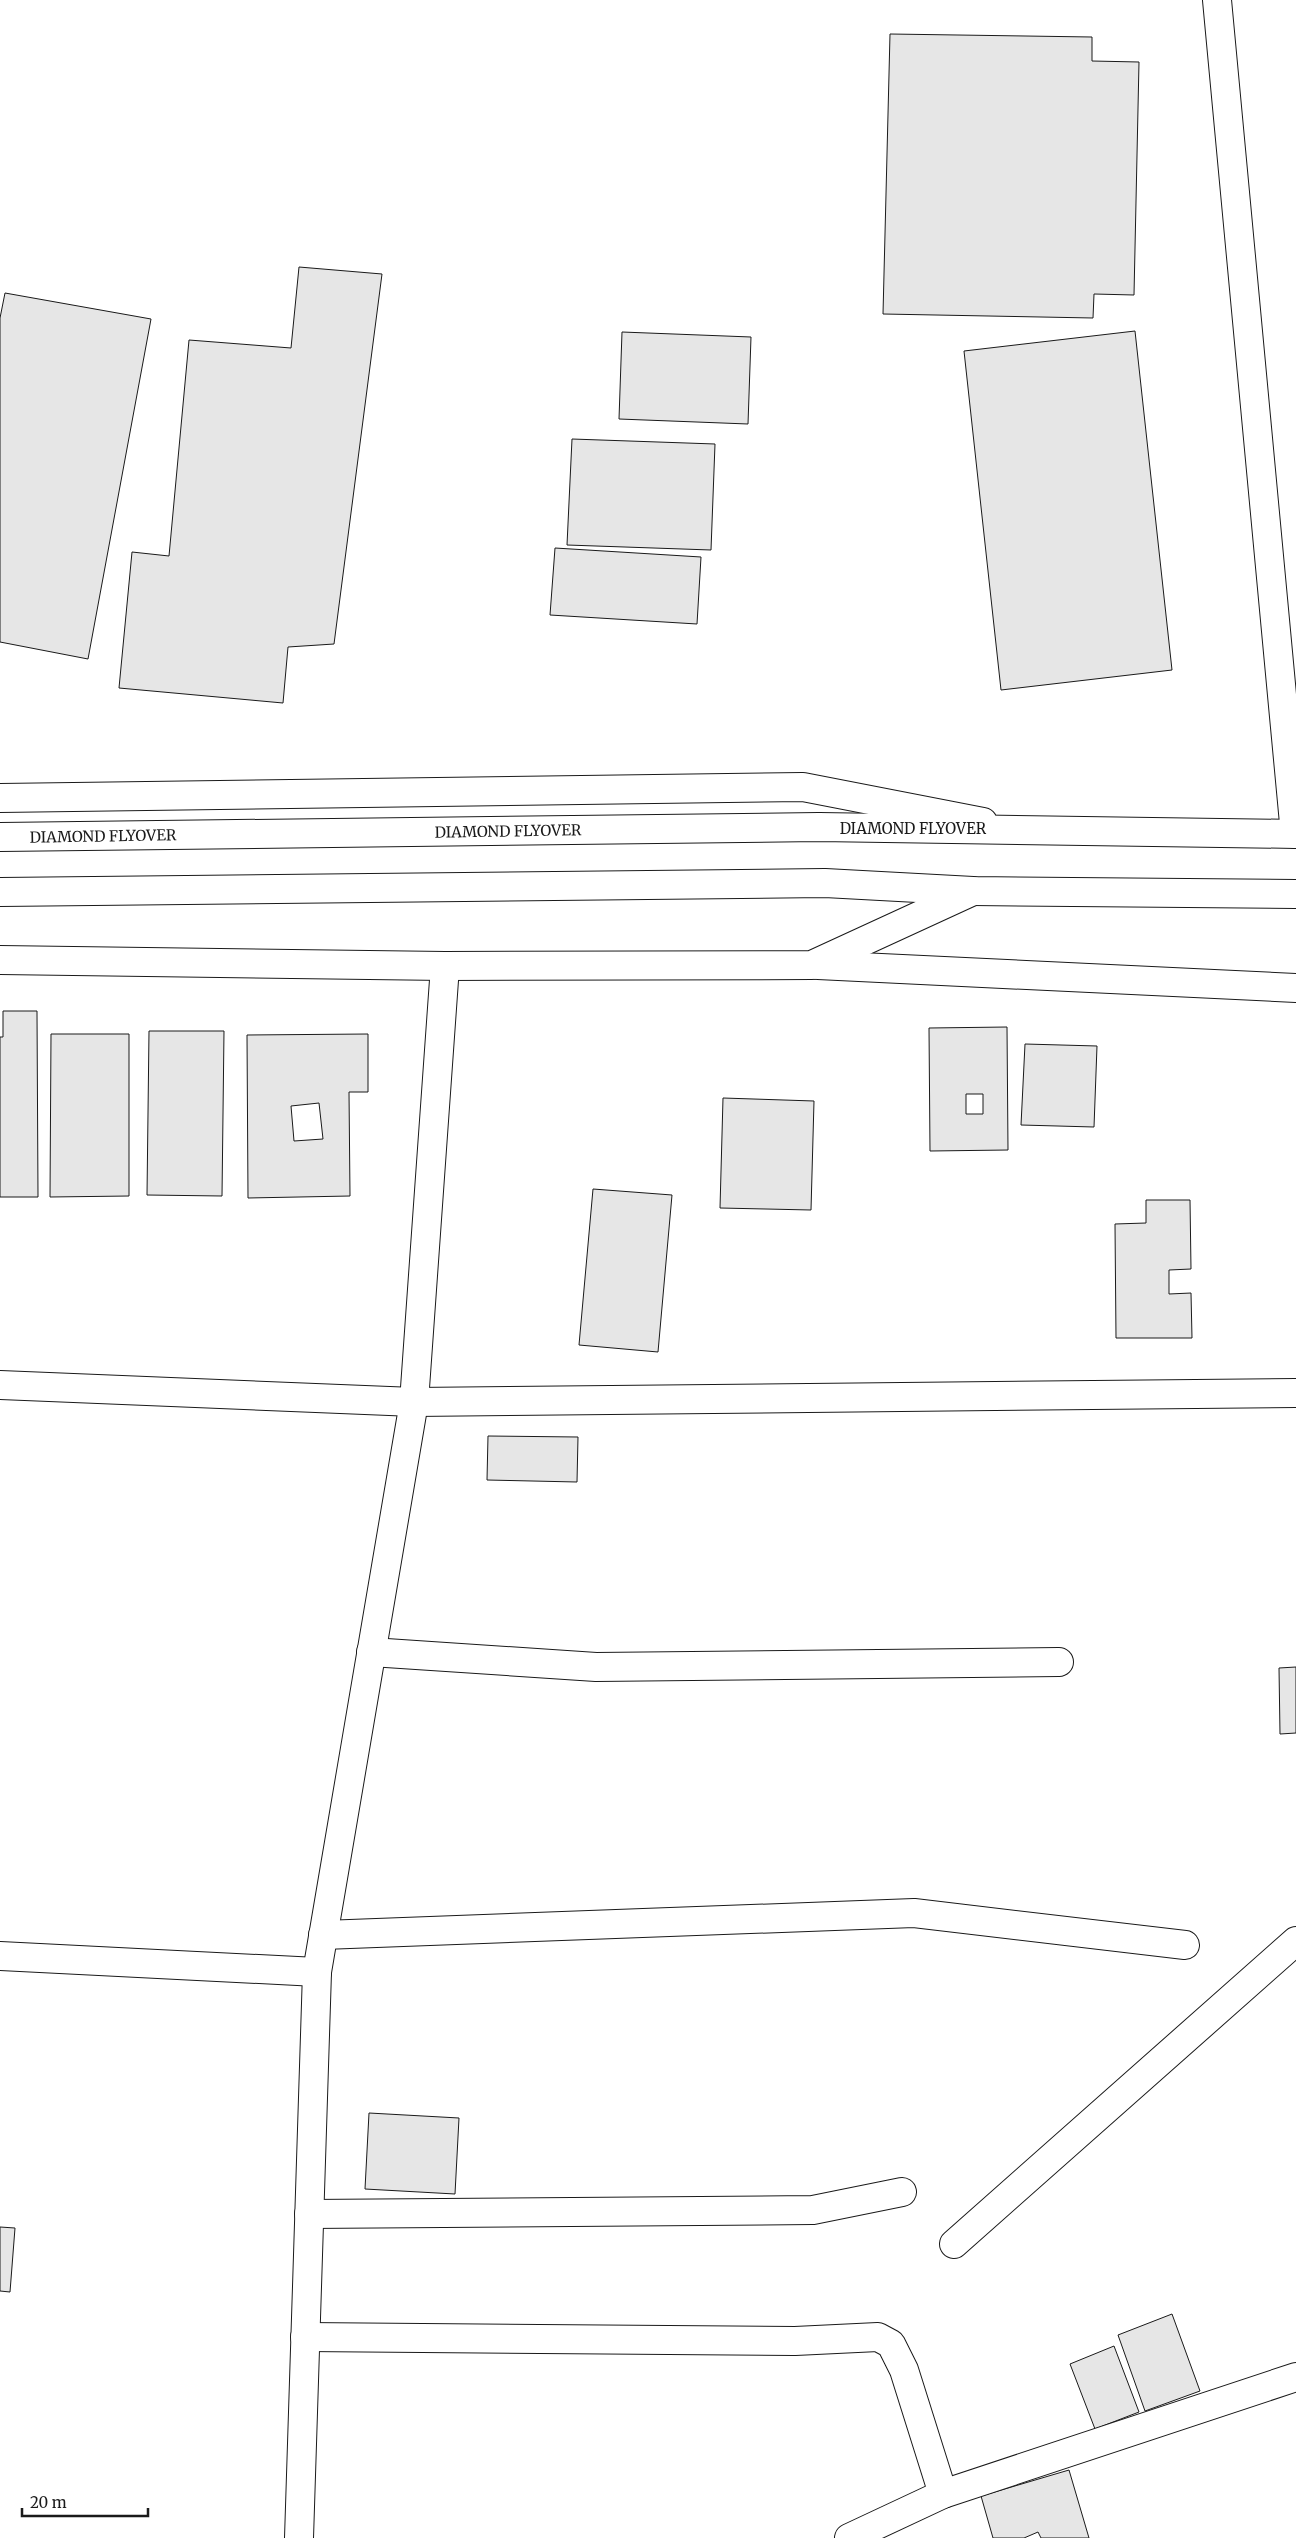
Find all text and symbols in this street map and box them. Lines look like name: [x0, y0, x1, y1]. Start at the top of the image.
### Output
street label: DIAMOND FLYOVER: [840, 819, 987, 838]
street label: DIAMOND FLYOVER: [435, 820, 582, 842]
street label: DIAMOND FLYOVER: [30, 825, 177, 847]
scale bar: [22, 2486, 149, 2518]
text: 20 m: [30, 2493, 67, 2512]

